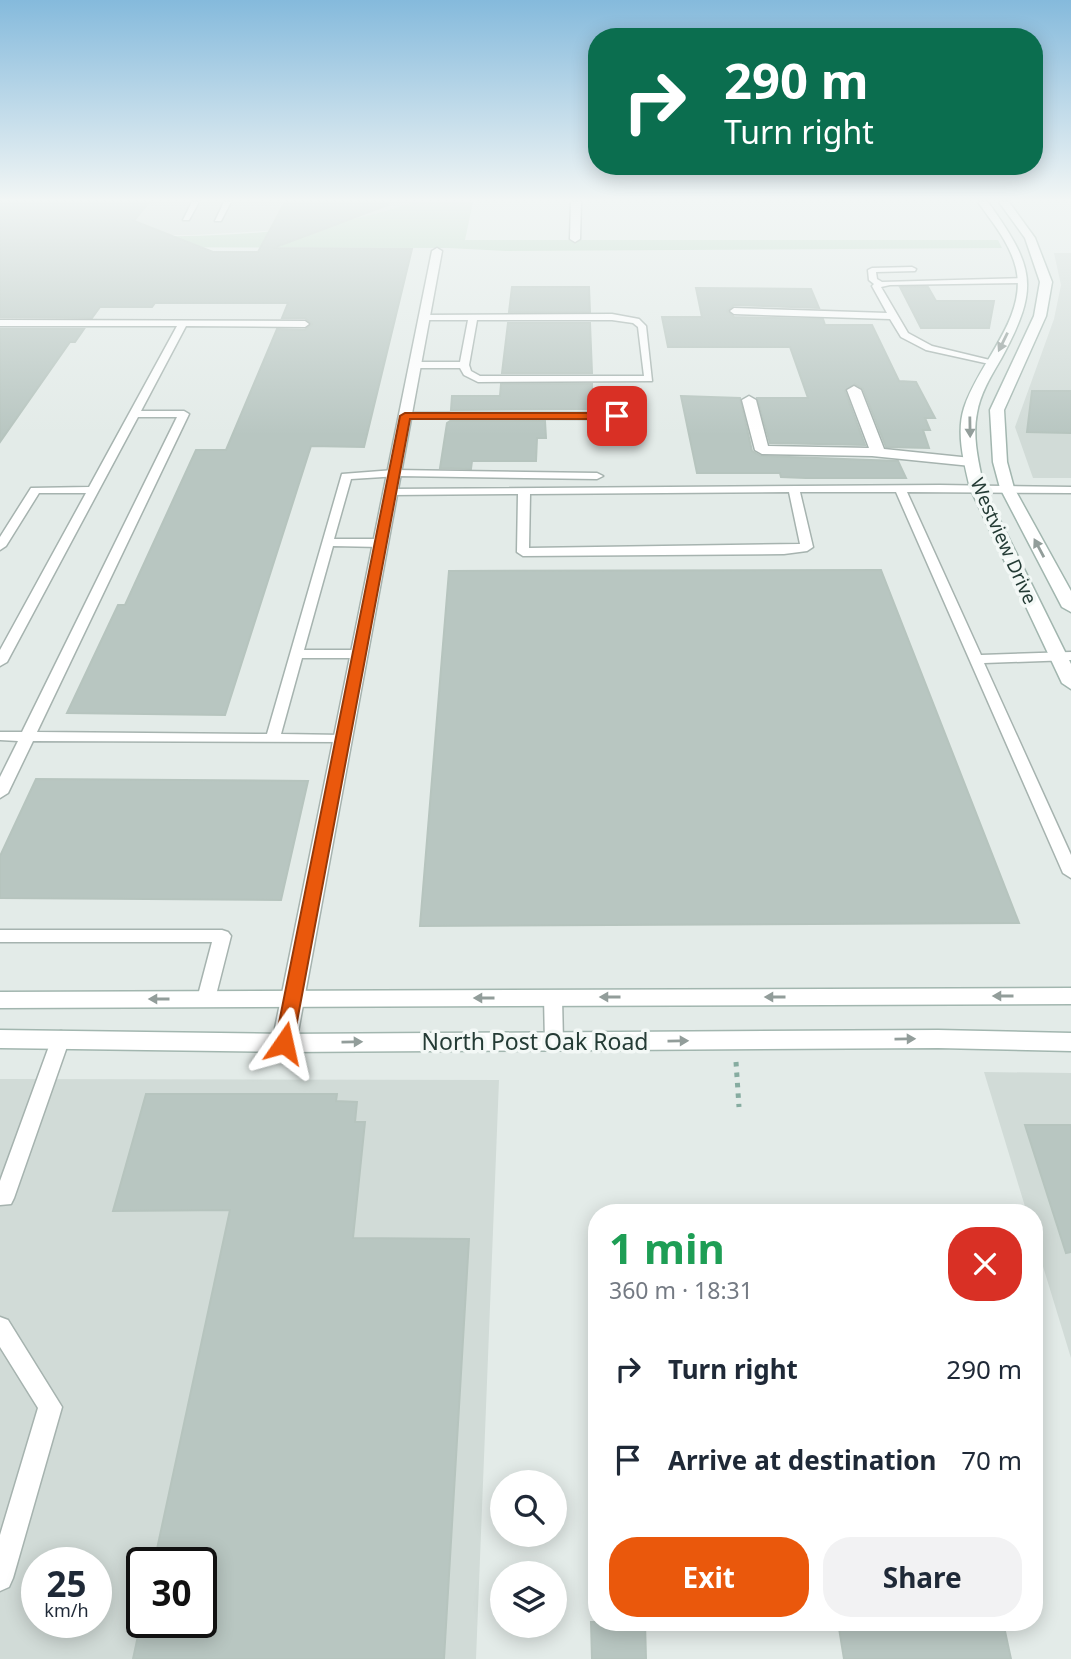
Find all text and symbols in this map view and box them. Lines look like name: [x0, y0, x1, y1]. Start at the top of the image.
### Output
text: 290 m: [724, 47, 869, 113]
icon: right: [609, 56, 700, 147]
text: Turn right: [724, 110, 874, 153]
one-way arrow: [997, 332, 1009, 352]
pin: [587, 386, 647, 446]
icon: arrive: [598, 397, 636, 435]
one-way arrow: [964, 416, 976, 438]
street label: Westview Drive: [965, 474, 1043, 608]
one-way arrow: [1033, 538, 1045, 557]
one-way arrow: [992, 990, 1014, 1002]
one-way arrow: [598, 991, 620, 1003]
one-way arrow: [764, 991, 786, 1003]
one-way arrow: [473, 992, 495, 1004]
one-way arrow: [148, 993, 170, 1005]
position arrow: [247, 1006, 321, 1080]
street label: North Post Oak Road: [422, 1025, 648, 1057]
one-way arrow: [894, 1033, 916, 1045]
one-way arrow: [341, 1036, 363, 1048]
one-way arrow: [667, 1036, 689, 1047]
text: 1 min: [609, 1219, 725, 1276]
button: close: [948, 1227, 1022, 1301]
text: 360 m · 18:31: [609, 1274, 753, 1306]
icon: right: [609, 1350, 647, 1388]
text: Turn right: [668, 1351, 798, 1387]
text: 290 m: [946, 1351, 1022, 1387]
icon: arrive: [609, 1441, 647, 1479]
text: Arrive at destination: [668, 1442, 937, 1478]
text: 70 m: [961, 1442, 1022, 1478]
map controls: [490, 1470, 567, 1638]
button: search: [490, 1470, 567, 1547]
button: Exit: [609, 1537, 809, 1617]
button: Share: [823, 1537, 1022, 1617]
speed limit sign: 30: [126, 1547, 217, 1638]
text: 25: [46, 1560, 87, 1607]
button: layers: [490, 1561, 567, 1638]
text: km/h: [44, 1598, 89, 1622]

